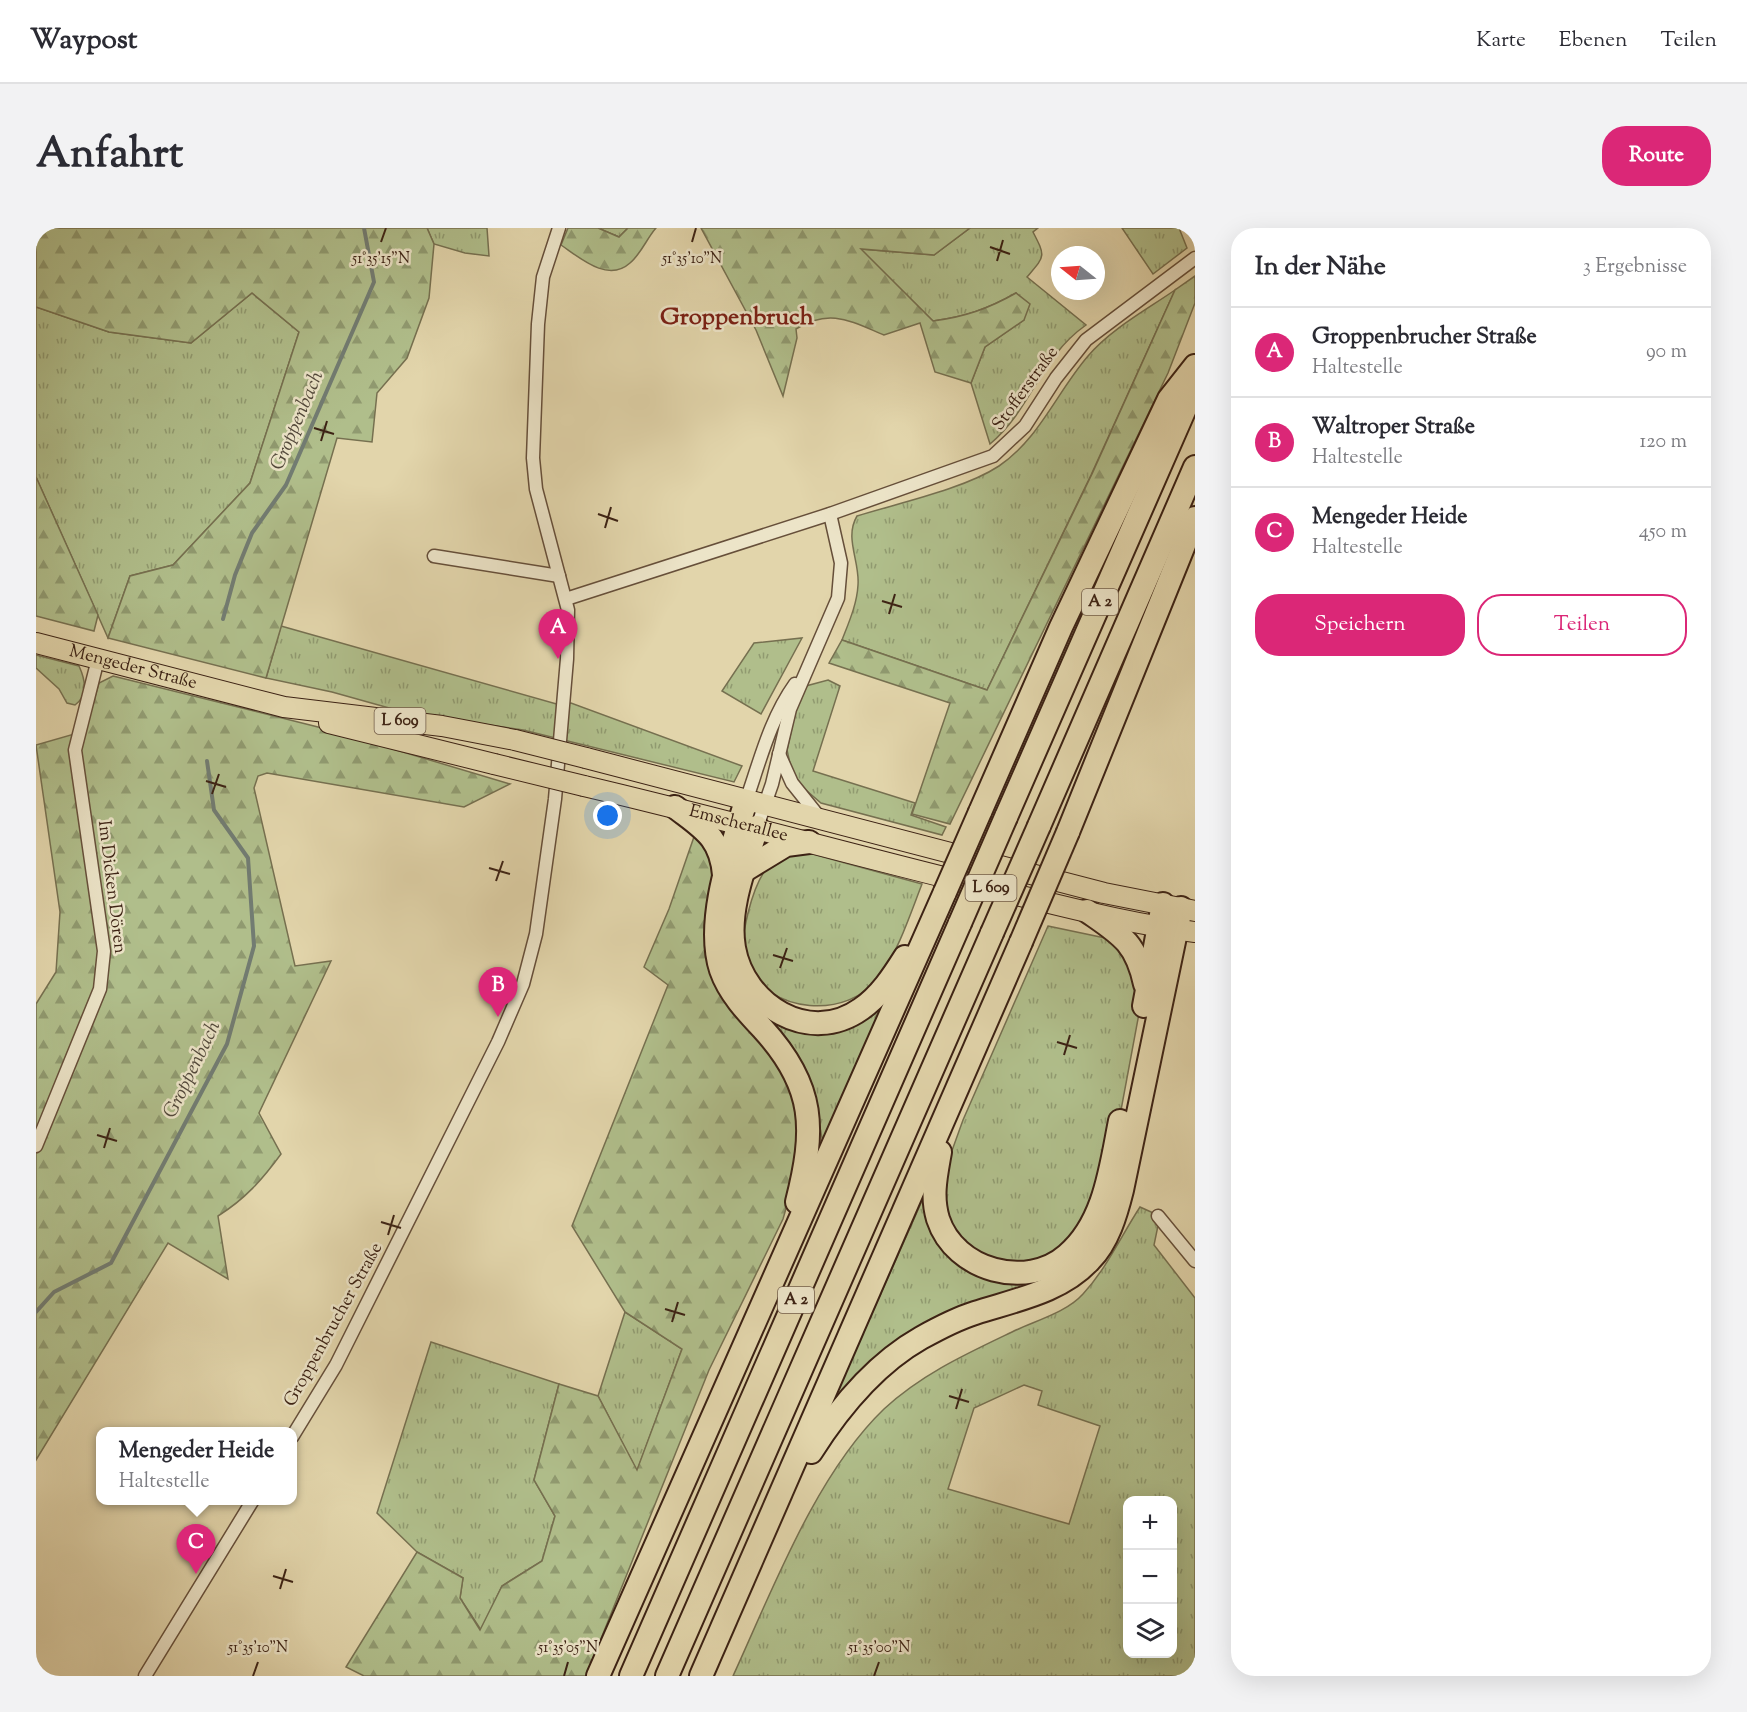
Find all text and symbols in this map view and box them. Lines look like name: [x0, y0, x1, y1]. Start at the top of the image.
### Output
text: Waypost: [30, 21, 137, 61]
text: Karte: [1476, 26, 1526, 56]
text: Ebenen: [1559, 26, 1627, 56]
text: Teilen: [1660, 26, 1717, 56]
text: Anfahrt: [36, 126, 183, 186]
button: Route: [1602, 126, 1711, 186]
north arrow: [1051, 246, 1105, 300]
text: 51°35'15"N: [351, 249, 410, 270]
text: 51°35'10"N: [661, 249, 722, 270]
text: In der Nähe: [1255, 249, 1386, 286]
text: 3 Ergebnisse: [1583, 253, 1687, 282]
district label: Groppenbruch: [660, 301, 815, 335]
text: Groppenbrucher Straße: [1312, 322, 1537, 354]
text: A: [1266, 338, 1283, 367]
text: 90 m: [1646, 338, 1687, 367]
street label: Stofferstraße: [987, 341, 1065, 437]
text: Haltestelle: [1312, 354, 1403, 383]
water label: Groppenbach: [264, 367, 332, 475]
text: Waltroper Straße: [1312, 412, 1475, 444]
text: B: [1268, 428, 1281, 457]
text: 120 m: [1639, 428, 1687, 457]
text: Haltestelle: [1312, 444, 1403, 473]
text: Mengeder Heide: [1312, 502, 1467, 534]
text: C: [1266, 518, 1283, 547]
text: 450 m: [1639, 518, 1687, 547]
text: Haltestelle: [1312, 534, 1403, 563]
road number: A 2: [1082, 589, 1118, 615]
button: Speichern: [1255, 594, 1465, 656]
button: Teilen: [1477, 594, 1687, 656]
pin: A: [538, 610, 578, 659]
street label: Mengeder Straße: [66, 639, 200, 697]
road number: L 609: [374, 708, 425, 734]
street label: Emscherallee: [686, 799, 791, 849]
your location: [593, 801, 622, 830]
street label: Im Dicken Dören: [90, 819, 132, 956]
road number: L 609: [966, 875, 1016, 901]
pin: B: [478, 968, 518, 1017]
water label: Groppenbach: [157, 1016, 229, 1124]
street label: Groppenbrucher Straße: [278, 1238, 390, 1412]
road number: A 2: [778, 1287, 814, 1313]
popup: [96, 1427, 297, 1505]
text: Mengeder Heide: [119, 1436, 274, 1468]
text: Haltestelle: [119, 1468, 210, 1497]
map controls: [1123, 1496, 1177, 1658]
button: +: [1123, 1496, 1177, 1550]
pin: C: [176, 1524, 216, 1574]
button: −: [1123, 1550, 1177, 1604]
button: layers: [1123, 1604, 1177, 1658]
text: 51°35'10"N: [227, 1638, 288, 1659]
text: 51°35'05"N: [537, 1638, 598, 1659]
text: 51°35'00"N: [847, 1638, 910, 1659]

